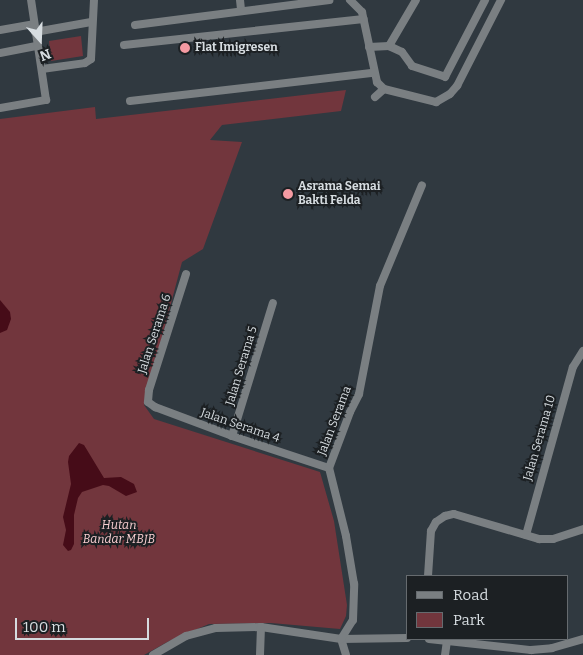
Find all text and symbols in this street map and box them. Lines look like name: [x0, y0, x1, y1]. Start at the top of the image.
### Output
north arrow: [15, 15, 65, 65]
place label: Flat Imigresen: [195, 41, 278, 55]
marker: Flat Imigresen: [179, 42, 191, 54]
text: N: [37, 45, 53, 64]
place label: Asrama Semai Bakti Felda: [298, 180, 380, 208]
marker: Asrama Semai Bakti Felda: [282, 188, 294, 200]
street label: Jalan Serama 6: [135, 292, 175, 376]
street label: Jalan Serama 5: [223, 325, 261, 407]
street label: Jalan Serama: [315, 384, 355, 458]
street label: Jalan Serama 10: [521, 394, 559, 482]
street label: Jalan Serama 4: [199, 406, 281, 446]
park label: Hutan Bandar MBJB: [83, 519, 155, 547]
legend: [406, 575, 568, 640]
text: Road: [453, 586, 488, 604]
scale bar: [18, 608, 151, 640]
text: Park: [453, 611, 485, 629]
text: 100 m: [23, 618, 66, 636]

